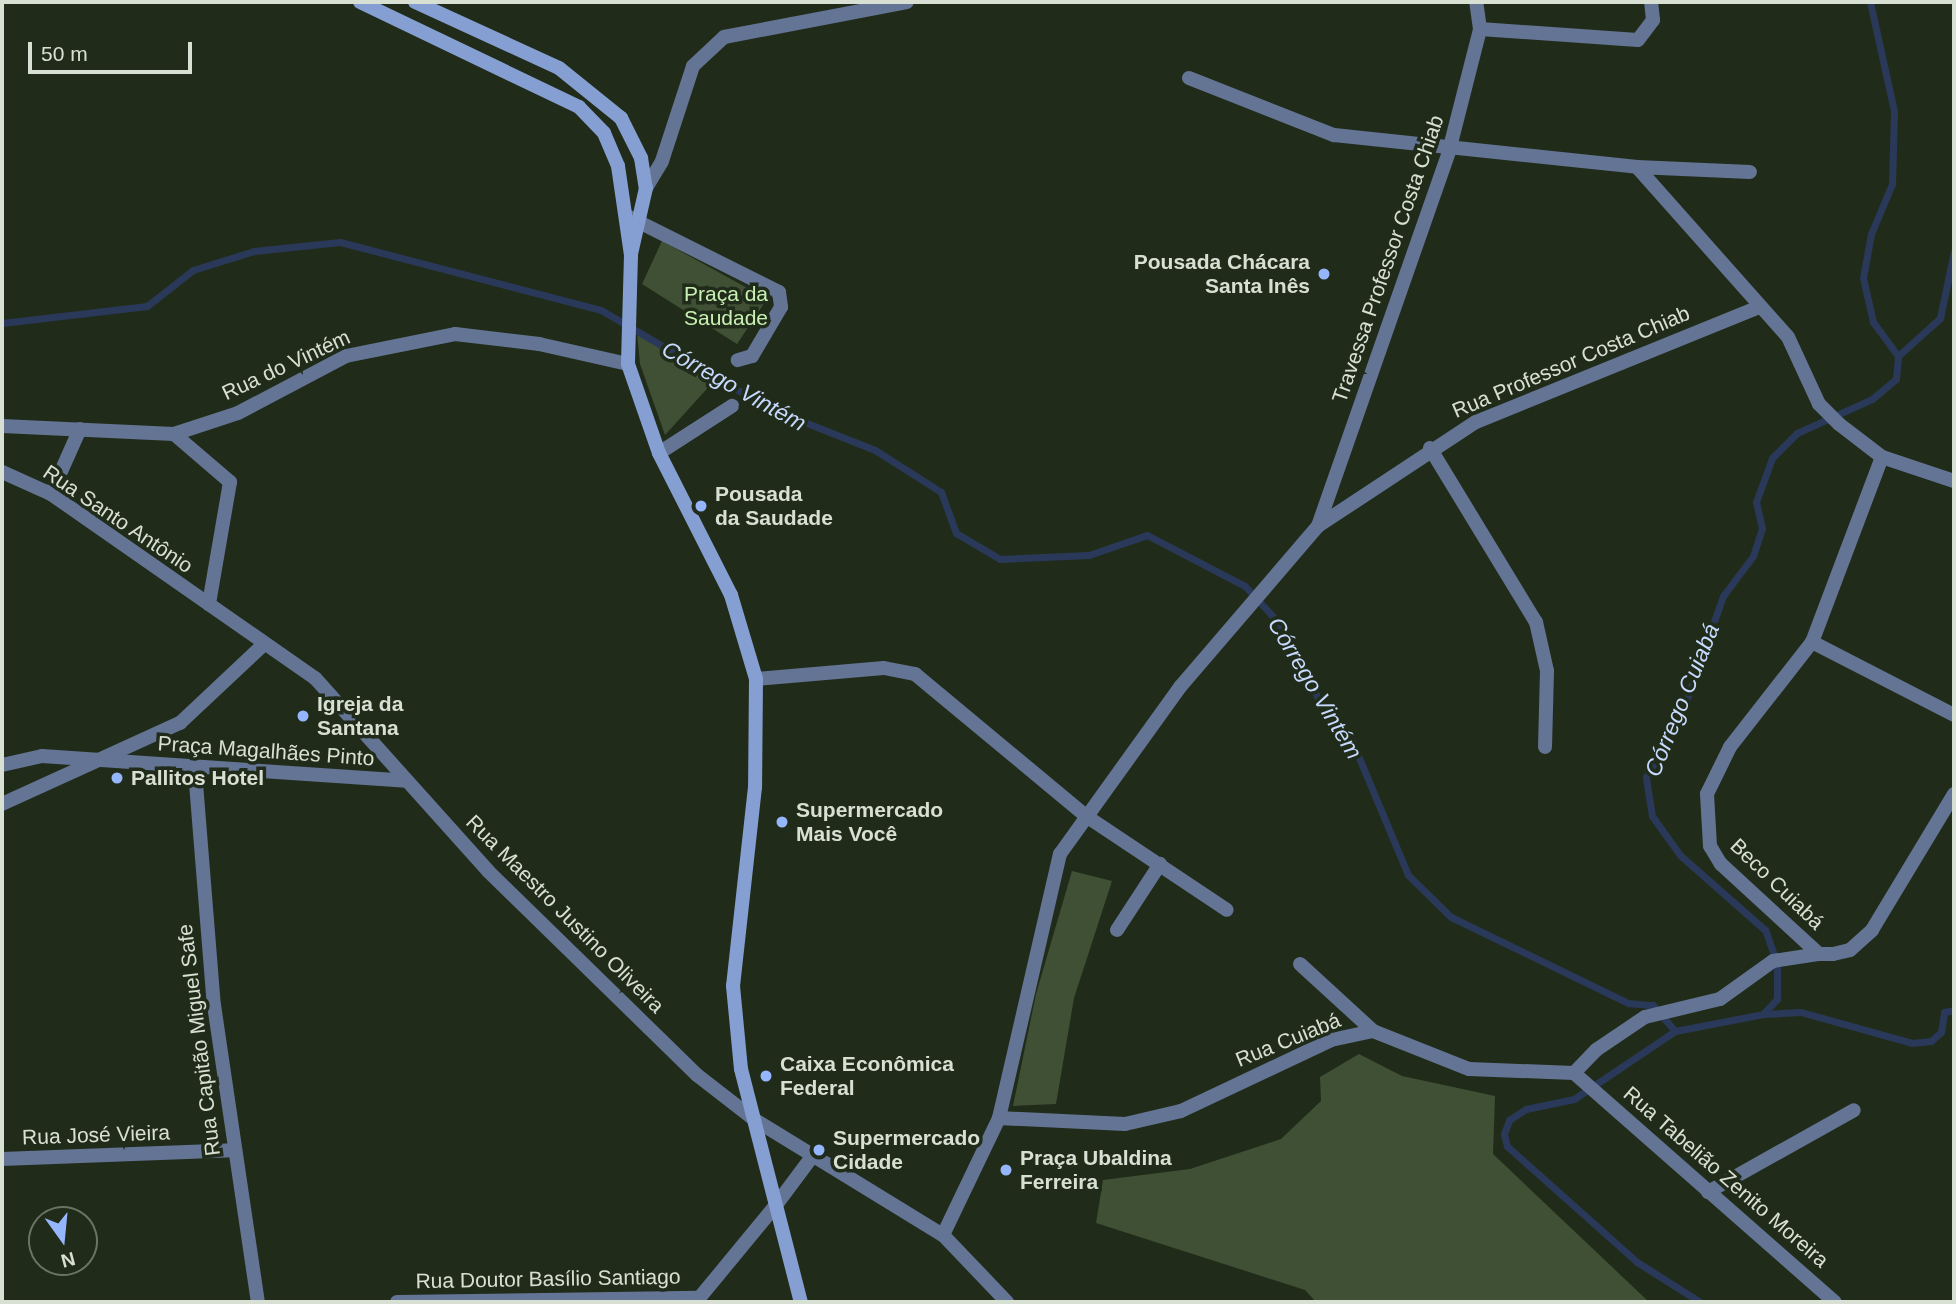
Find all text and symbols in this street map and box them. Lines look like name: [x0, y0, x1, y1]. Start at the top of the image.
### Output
scale bar: [32, 28, 196, 72]
text: 50 m: [41, 42, 88, 65]
street label: Travessa Professor Costa Chiab: [1327, 112, 1449, 406]
place label: Pousada Chácara Santa Inês: [1134, 249, 1310, 299]
marker: Pousada Chácara Santa Inês: [1316, 266, 1332, 282]
park label: Praça da Saudade: [684, 281, 768, 331]
street label: Rua Professor Costa Chiab: [1448, 300, 1694, 424]
street label: Rua do Vintém: [218, 324, 354, 406]
water label: Córrego Vintém: [657, 335, 811, 437]
street label: Rua Santo Antônio: [38, 459, 198, 579]
place label: Pousada da Saudade: [715, 481, 833, 531]
marker: Pousada da Saudade: [693, 498, 709, 514]
water label: Córrego Vintém: [1262, 612, 1368, 764]
water label: Córrego Cuiabá: [1639, 620, 1725, 780]
place label: Igreja da Santana: [317, 691, 403, 741]
marker: Igreja da Santana: [295, 708, 311, 724]
street label: Praça Magalhães Pinto: [157, 731, 375, 771]
place label: Pallitos Hotel: [131, 765, 264, 791]
marker: Pallitos Hotel: [109, 770, 125, 786]
place label: Supermercado Mais Você: [796, 797, 943, 847]
street label: Rua Maestro Justino Oliveira: [461, 810, 669, 1018]
marker: Supermercado Mais Você: [774, 814, 790, 830]
street label: Beco Cuiabá: [1725, 833, 1829, 935]
street label: Rua Capitão Miguel Safe: [172, 923, 226, 1157]
street label: Rua Cuiabá: [1232, 1008, 1344, 1072]
place label: Caixa Econômica Federal: [780, 1051, 954, 1101]
marker: Caixa Econômica Federal: [758, 1068, 774, 1084]
street label: Rua Tabelião Zenito Moreira: [1618, 1081, 1834, 1273]
street label: Rua José Vieira: [22, 1120, 170, 1150]
place label: Supermercado Cidade: [833, 1125, 980, 1175]
marker: Supermercado Cidade: [811, 1142, 827, 1158]
place label: Praça Ubaldina Ferreira: [1020, 1145, 1172, 1195]
marker: Praça Ubaldina Ferreira: [998, 1162, 1014, 1178]
north arrow: [28, 1206, 98, 1276]
text: N: [59, 1248, 77, 1272]
street label: Rua Doutor Basílio Santiago: [415, 1264, 681, 1294]

